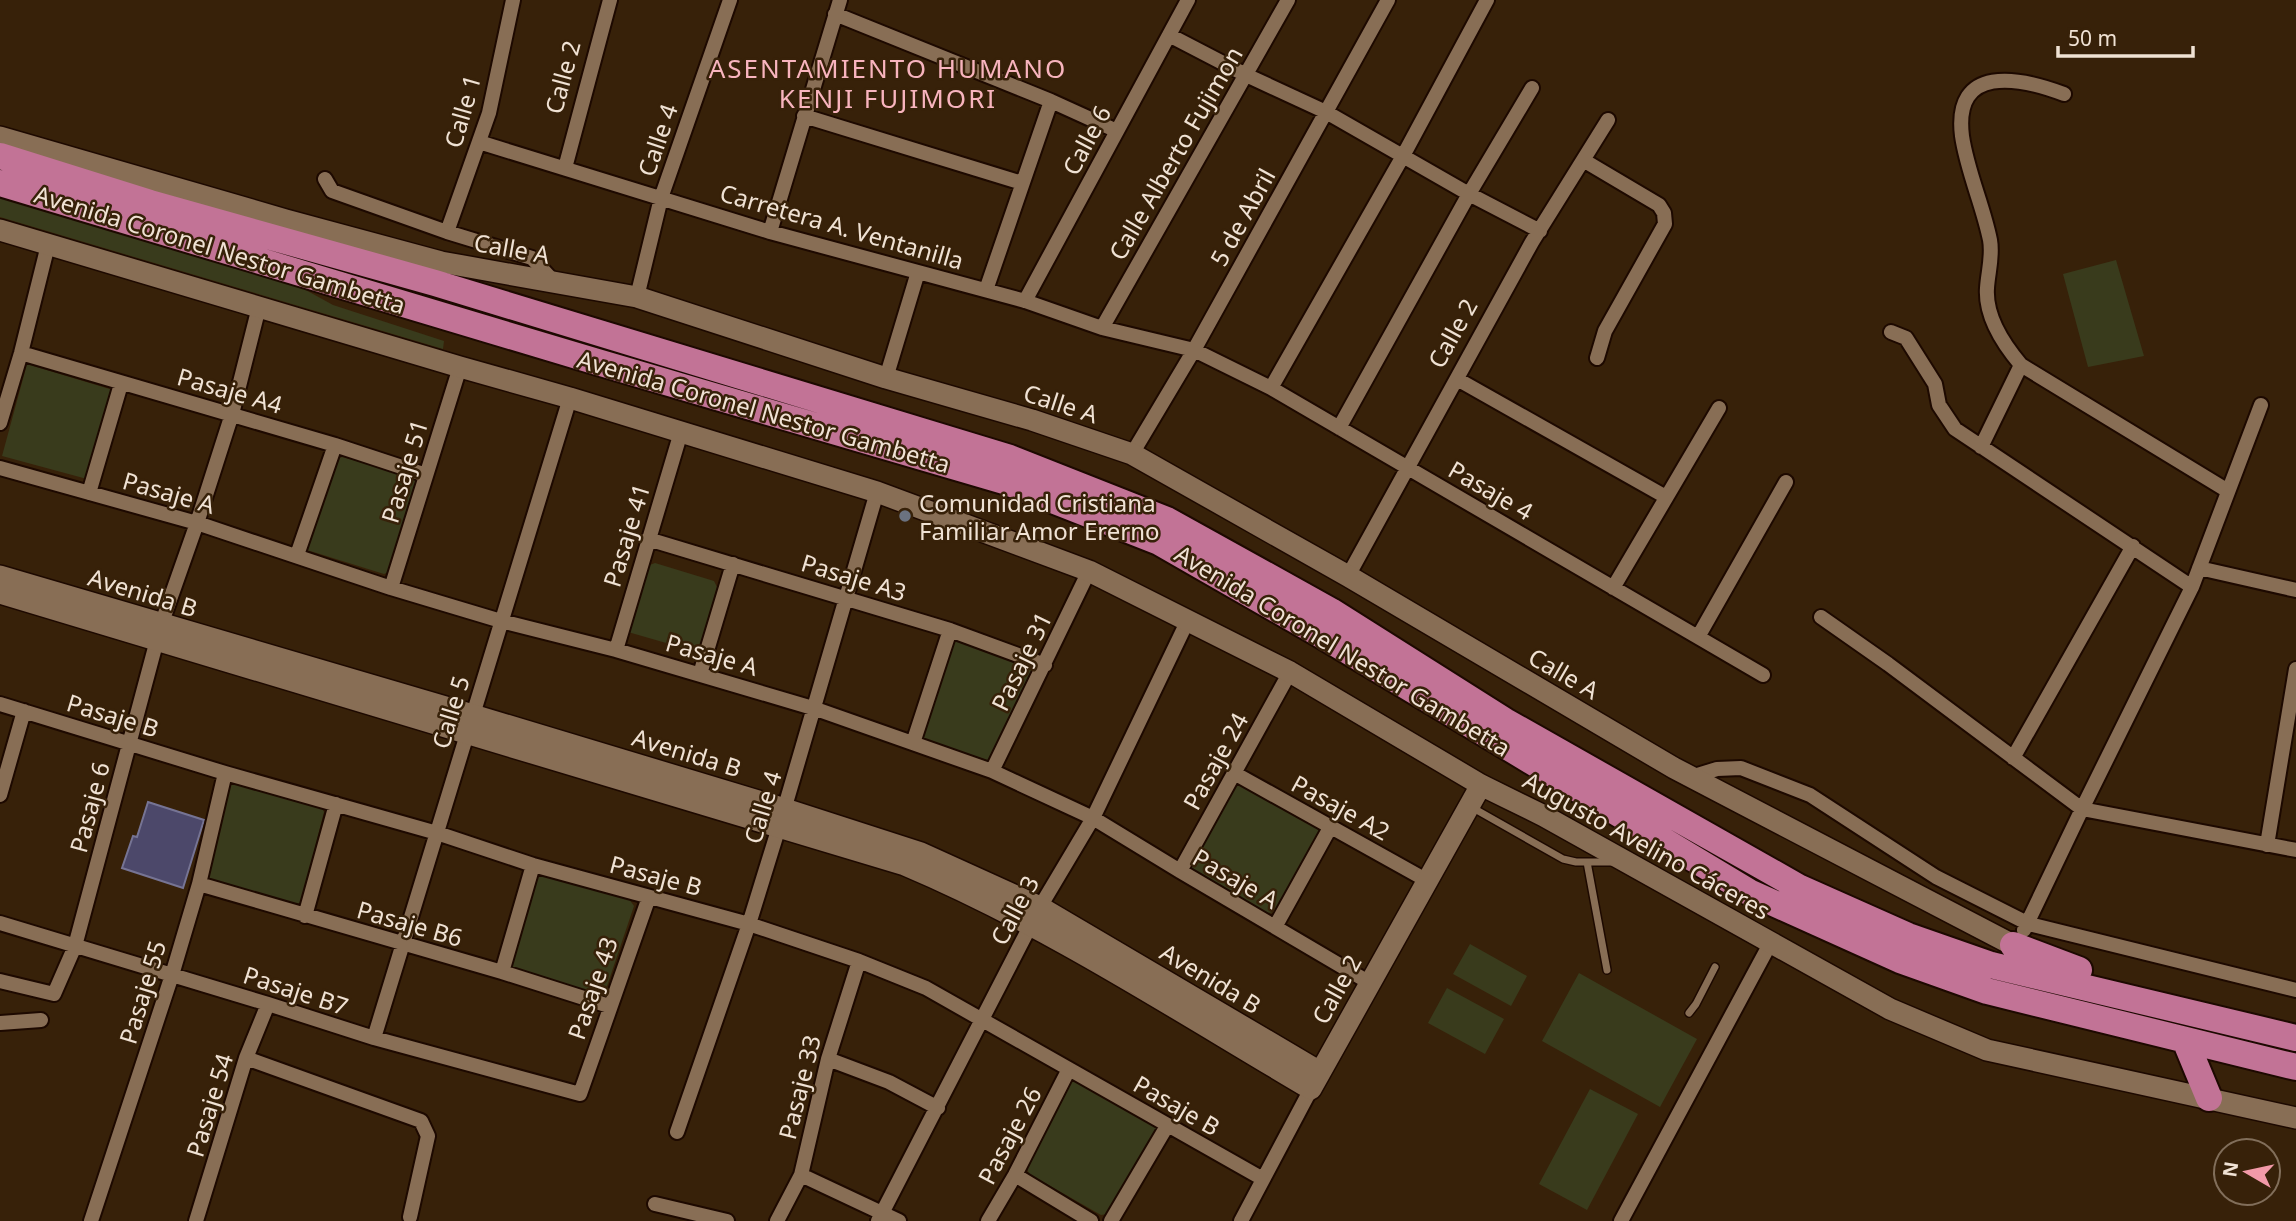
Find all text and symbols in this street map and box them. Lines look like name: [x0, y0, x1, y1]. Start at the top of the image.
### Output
scale bar: [2058, 14, 2193, 58]
text: 50 m: [2068, 24, 2117, 52]
street label: Calle 2: [536, 37, 588, 117]
street label: Calle Alberto Fujimon: [1100, 40, 1250, 266]
district label: ASENTAMIENTO HUMANO KENJI FUJIMORI: [709, 50, 1067, 116]
street label: Calle 1: [436, 71, 488, 151]
street label: Calle 4: [629, 99, 685, 181]
street label: Calle 6: [1054, 99, 1118, 181]
street label: 5 de Abril: [1202, 162, 1282, 272]
street label: Carretera A. Ventanilla: [716, 175, 968, 277]
street label: Avenida Coronel Nestor Gambetta: [31, 177, 409, 321]
street label: Calle A: [472, 225, 553, 271]
street label: Calle 2: [1420, 292, 1484, 374]
street label: Avenida Coronel Nestor Gambetta: [574, 342, 954, 480]
street label: Pasaje A4: [174, 359, 287, 421]
street label: Calle A: [1020, 376, 1103, 431]
street label: Pasaje 51: [373, 415, 435, 527]
street label: Pasaje 4: [1443, 453, 1540, 528]
street label: Pasaje A: [119, 463, 219, 521]
street label: Pasaje 41: [595, 479, 657, 591]
place label: Comunidad Cristiana Familiar Amor Ererno: [919, 486, 1160, 547]
marker: Comunidad Cristiana Familiar Amor Ererno: [897, 508, 913, 524]
street label: Avenida Coronel Nestor Gambetta: [1169, 536, 1517, 764]
street label: Pasaje A3: [798, 545, 910, 609]
street label: Avenida B: [85, 560, 201, 624]
street label: Pasaje 31: [983, 606, 1059, 716]
street label: Pasaje A: [662, 625, 762, 683]
street label: Calle A: [1523, 640, 1606, 707]
street label: Calle 5: [423, 672, 477, 752]
street label: Pasaje B: [63, 685, 163, 745]
street label: Pasaje 24: [1175, 706, 1255, 816]
street label: Avenida B: [629, 720, 745, 784]
street label: Pasaje 6: [61, 758, 117, 856]
street label: Augusto Avelino Cáceres: [1517, 763, 1777, 927]
street label: Calle 4: [735, 766, 789, 847]
street label: Pasaje A2: [1286, 766, 1396, 848]
street label: Pasaje A: [1187, 840, 1286, 916]
street label: Pasaje B: [606, 847, 706, 903]
street label: Calle 3: [982, 869, 1046, 951]
street label: Pasaje B6: [353, 892, 467, 954]
street label: Pasaje 43: [559, 932, 625, 1044]
street label: Avenida B: [1154, 935, 1268, 1021]
street label: Pasaje 55: [111, 936, 173, 1048]
street label: Calle 2: [1304, 948, 1368, 1030]
street label: Pasaje B7: [239, 958, 353, 1022]
street label: Pasaje 33: [770, 1031, 828, 1143]
street label: Pasaje 54: [178, 1049, 240, 1161]
street label: Pasaje B: [1128, 1067, 1226, 1143]
street label: Pasaje 26: [969, 1080, 1049, 1190]
north arrow: [2212, 1137, 2282, 1207]
text: N: [2216, 1160, 2244, 1179]

